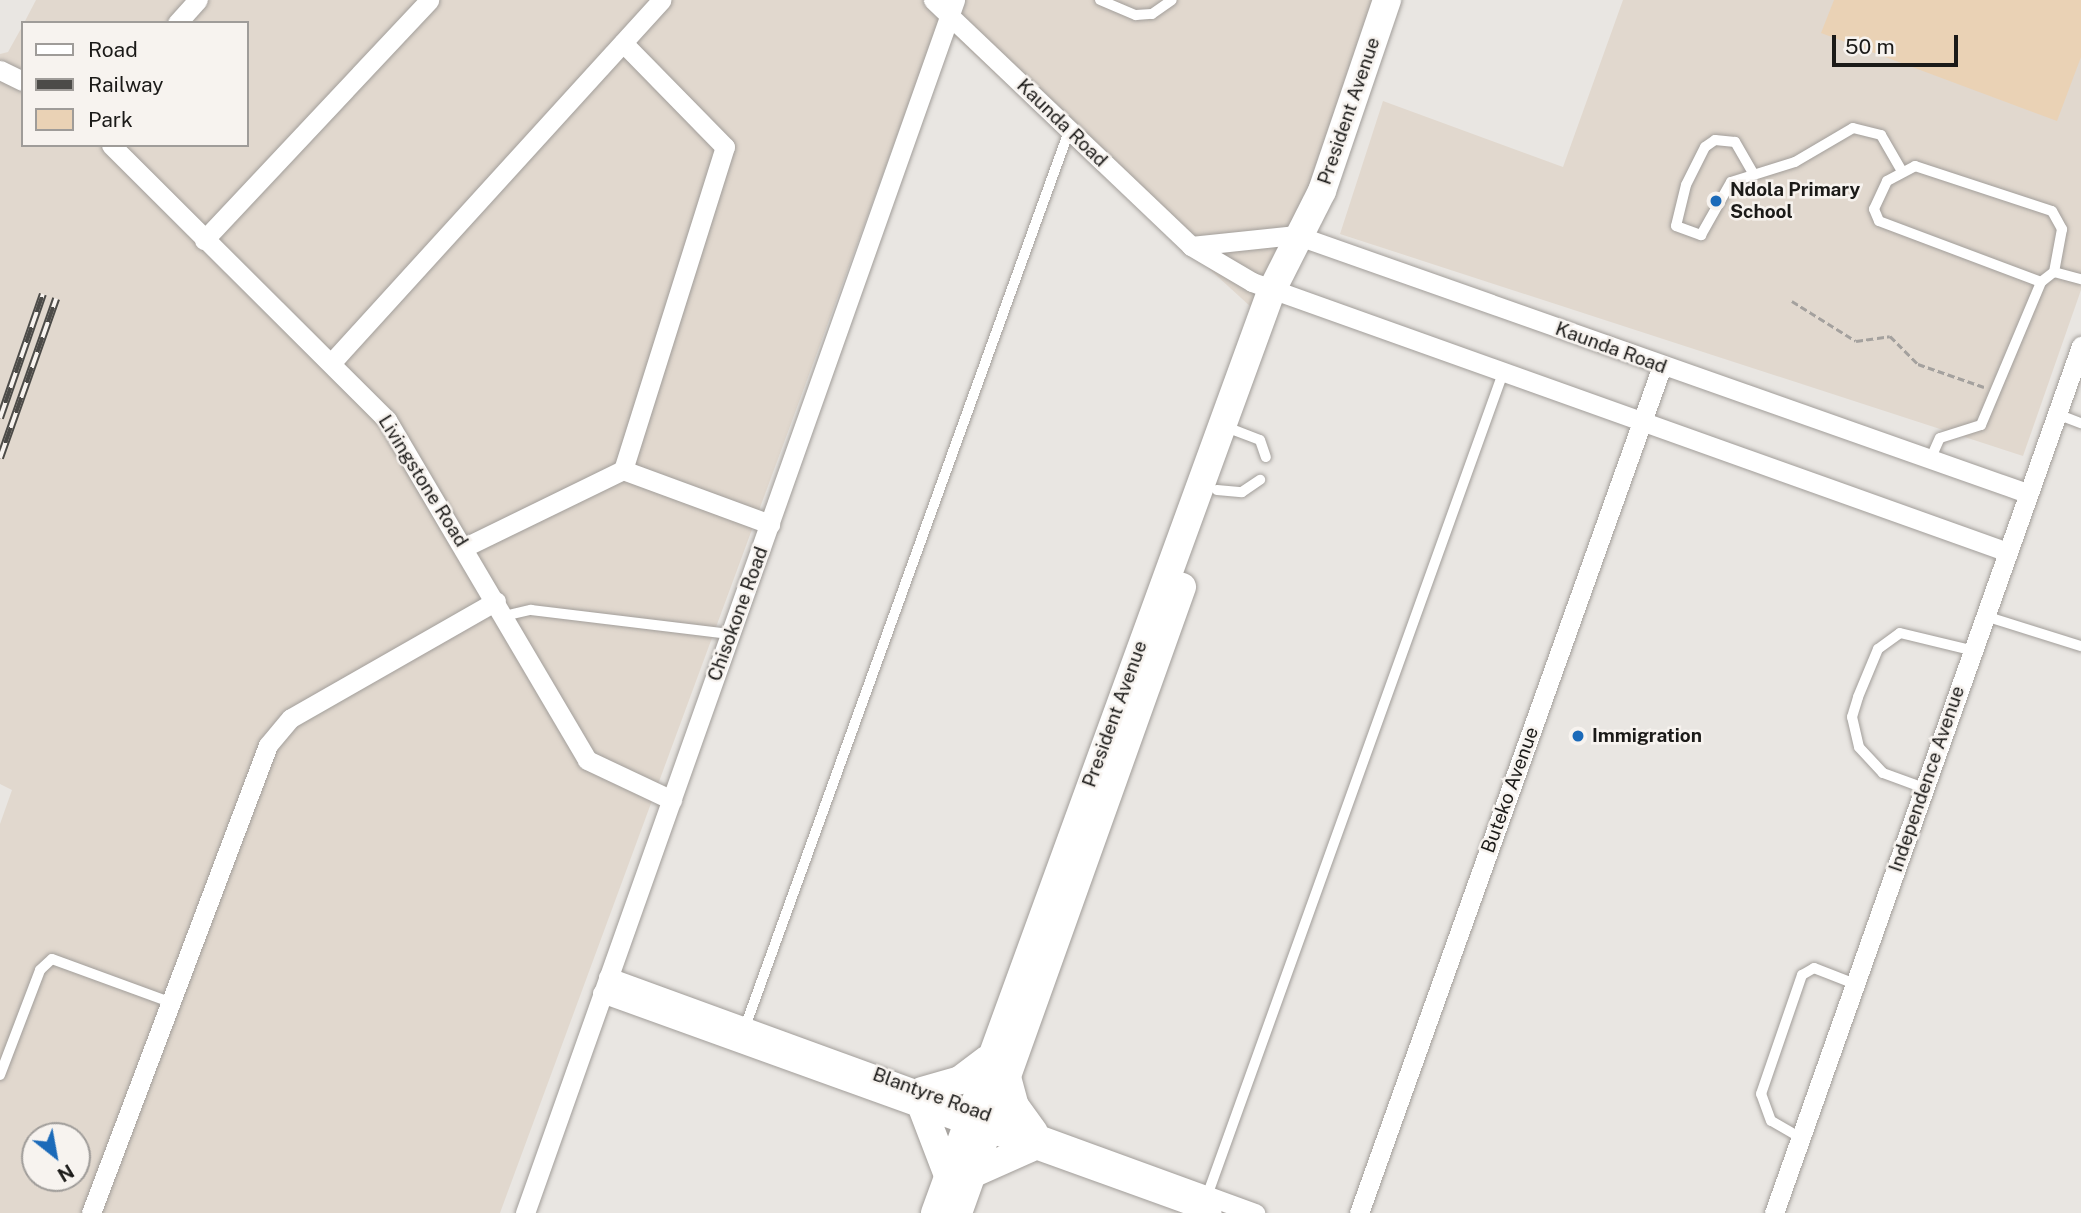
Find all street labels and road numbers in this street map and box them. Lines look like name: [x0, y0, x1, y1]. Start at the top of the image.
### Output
street label: President Avenue: [1313, 34, 1385, 188]
street label: Kaunda Road: [1012, 74, 1112, 172]
street label: Kaunda Road: [1552, 317, 1670, 379]
street label: Livingstone Road: [373, 411, 473, 551]
street label: Chisokone Road: [703, 544, 773, 684]
street label: President Avenue: [1078, 638, 1152, 790]
street label: Independence Avenue: [1884, 683, 1970, 875]
street label: Buteko Avenue: [1477, 724, 1543, 856]
street label: Blantyre Road: [870, 1063, 994, 1127]

